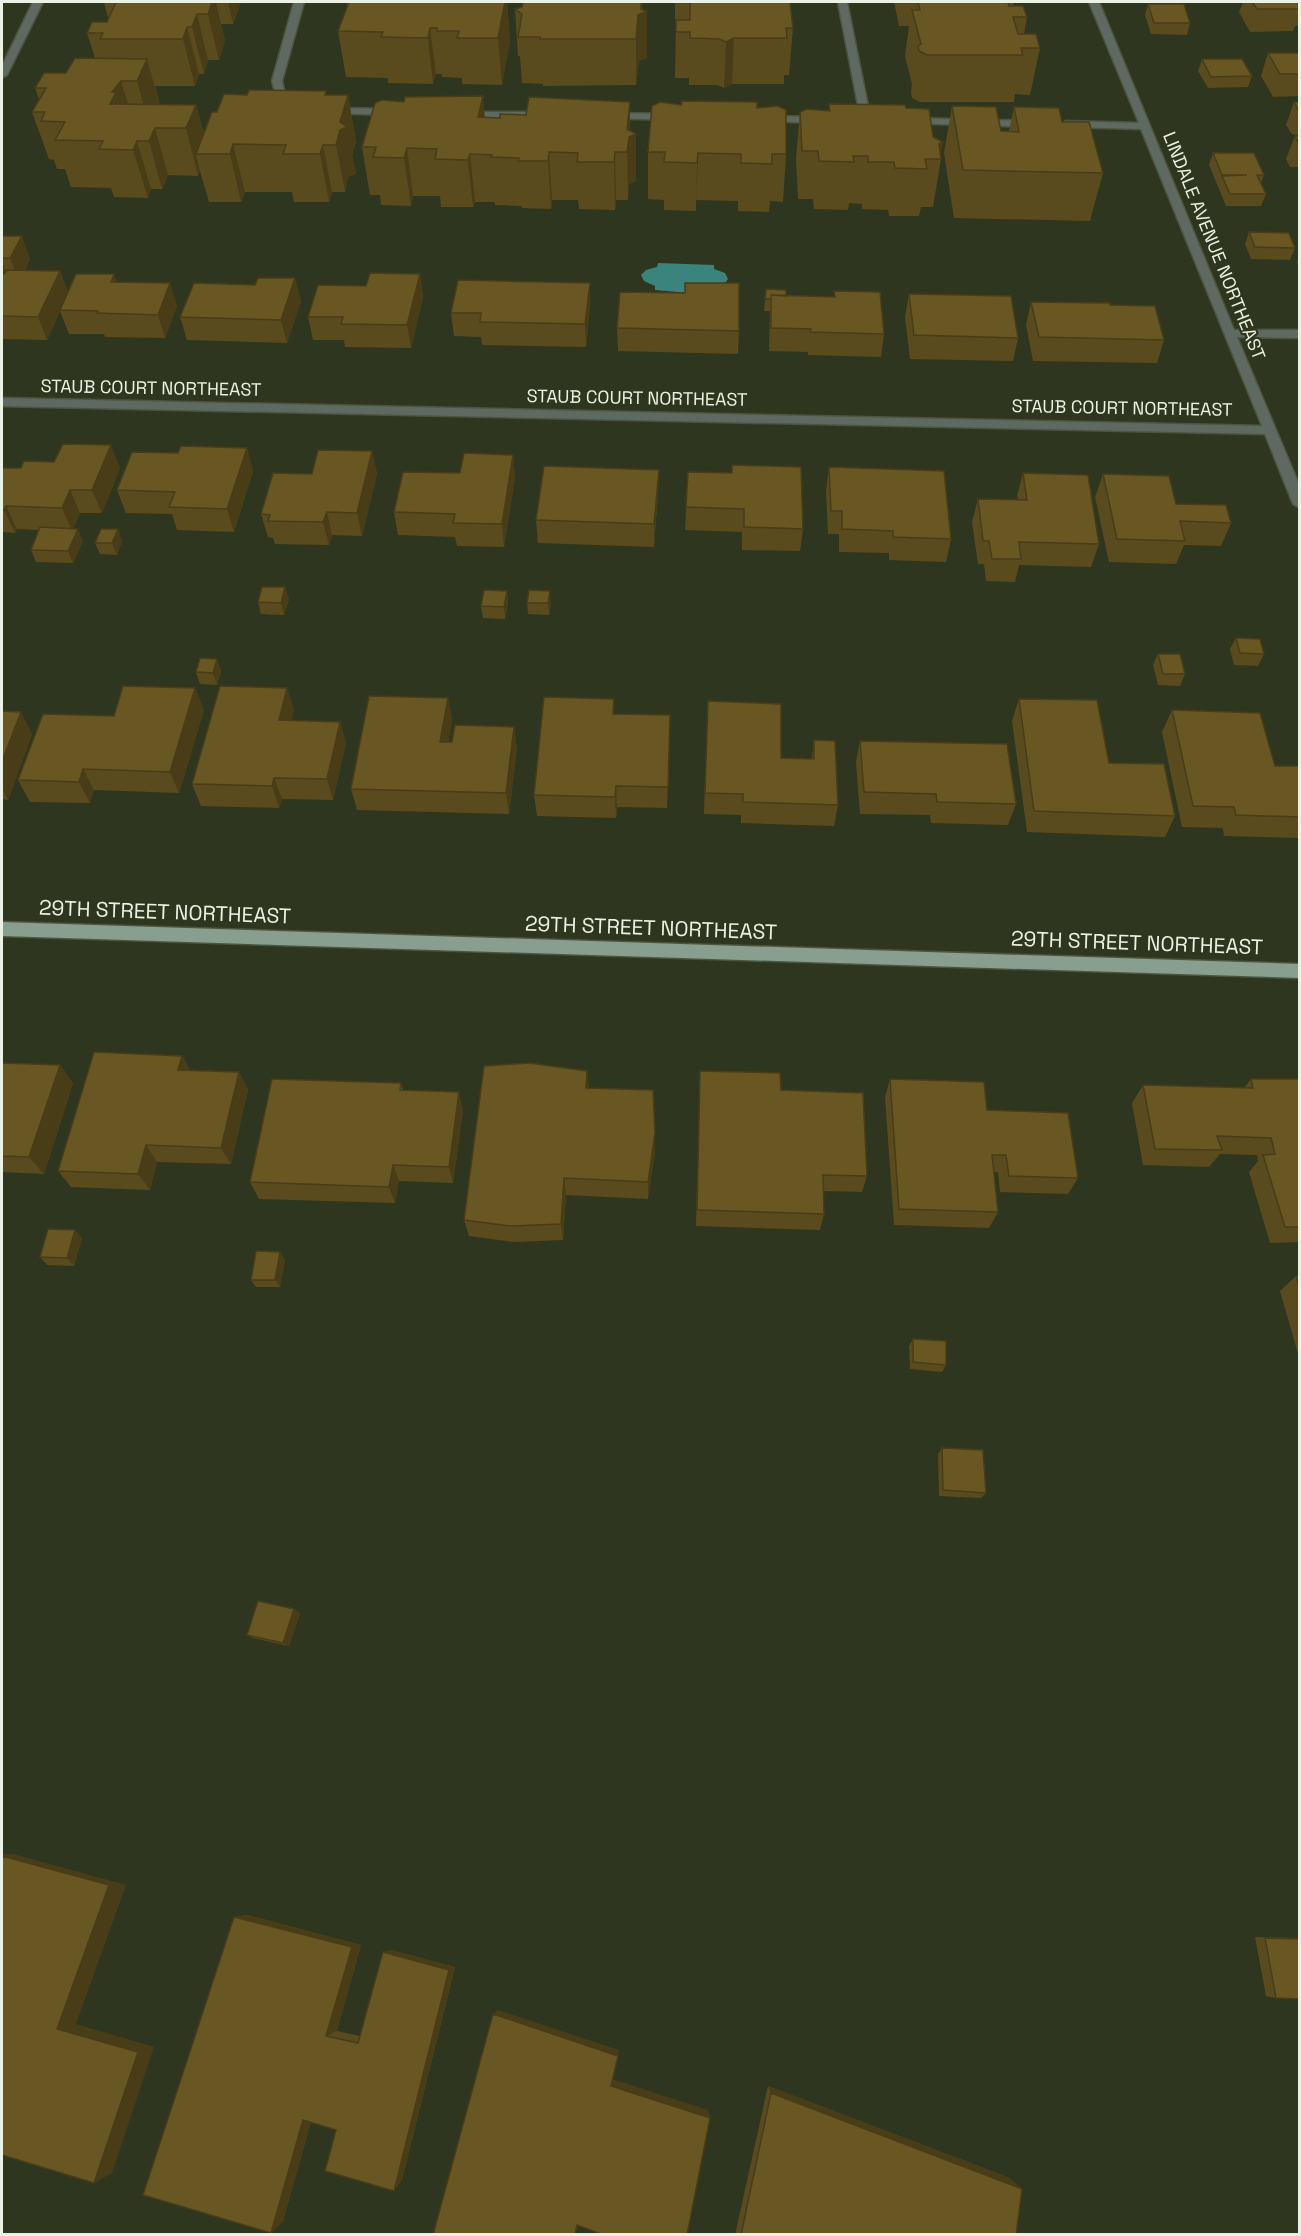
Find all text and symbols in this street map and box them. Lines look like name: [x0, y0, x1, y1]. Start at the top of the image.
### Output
street label: LINDALE AVENUE NORTHEAST: [1158, 128, 1271, 364]
street label: STAUB COURT NORTHEAST: [40, 374, 262, 401]
street label: STAUB COURT NORTHEAST: [526, 384, 748, 411]
street label: STAUB COURT NORTHEAST: [1011, 394, 1233, 421]
street label: 29TH STREET NORTHEAST: [38, 894, 292, 929]
street label: 29TH STREET NORTHEAST: [524, 910, 778, 945]
street label: 29TH STREET NORTHEAST: [1010, 925, 1264, 960]

